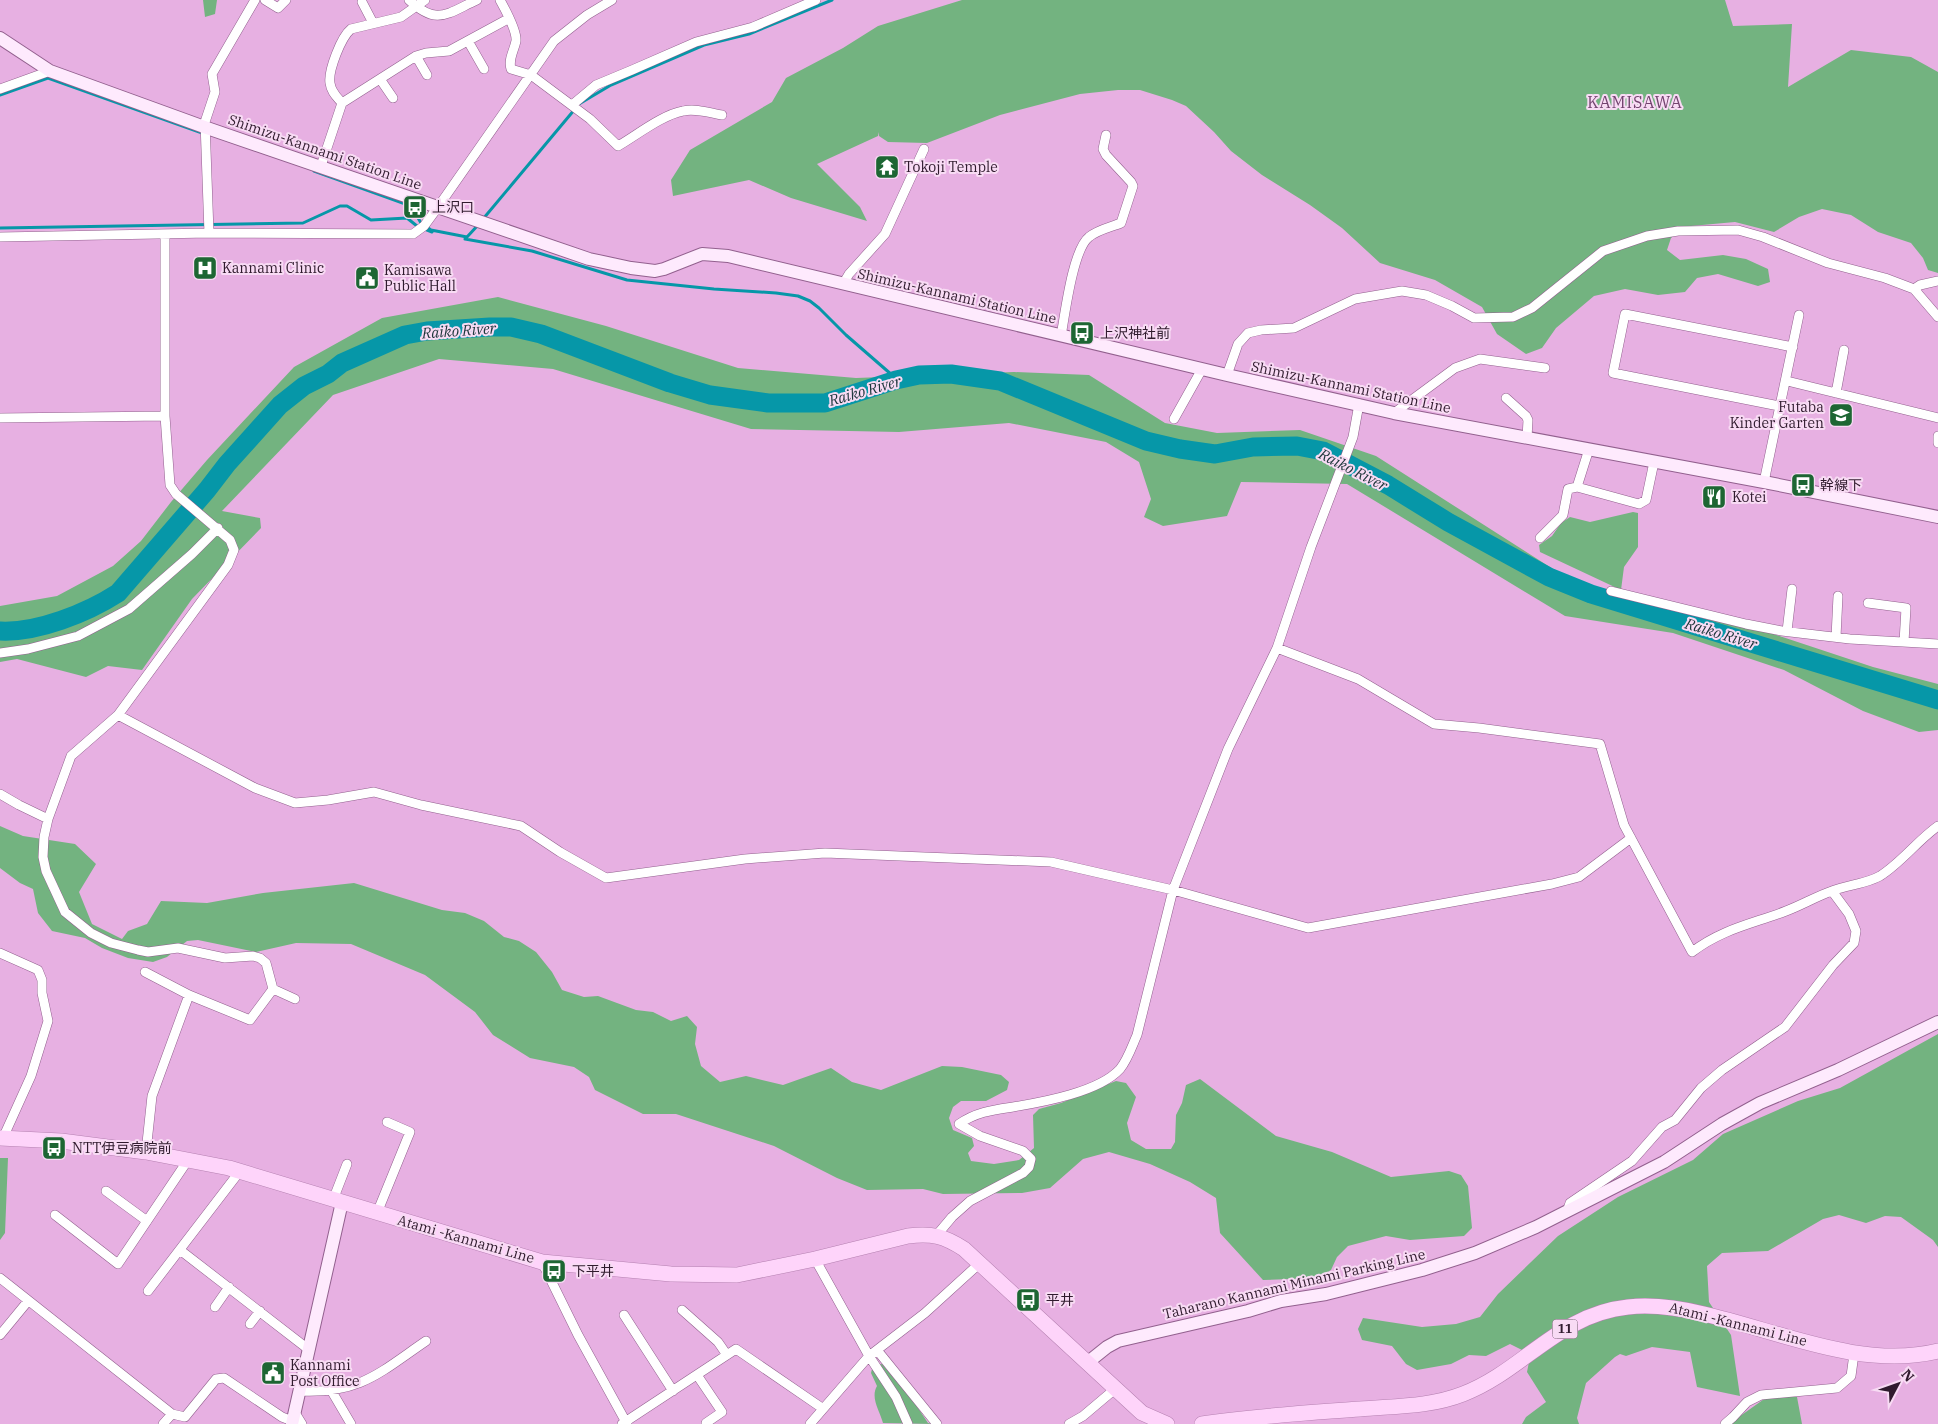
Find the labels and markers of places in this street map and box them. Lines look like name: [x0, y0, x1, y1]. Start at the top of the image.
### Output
temple icon: Tokoji Temple: [874, 154, 900, 180]
place label: Tokoji Temple: [904, 158, 998, 176]
bus stop icon: 上沢口: [402, 194, 428, 220]
place label: 上沢口: [432, 198, 474, 216]
hospital icon: Kannami Clinic: [192, 255, 218, 281]
place label: Kannami Clinic: [222, 259, 324, 277]
place label: Kamisawa Public Hall: [384, 261, 456, 295]
public building icon: Kamisawa Public Hall: [354, 265, 380, 291]
bus stop icon: 上沢神社前: [1069, 320, 1095, 346]
place label: 上沢神社前: [1100, 324, 1170, 342]
place label: Futaba Kinder Garten: [1730, 398, 1824, 432]
school or university icon: Futaba Kinder Garten: [1828, 402, 1854, 428]
bus stop icon: 幹線下: [1790, 472, 1816, 498]
place label: 幹線下: [1820, 476, 1862, 494]
restaurant icon: Kotei: [1701, 484, 1727, 510]
place label: Kotei: [1732, 488, 1766, 506]
bus stop icon: NTT伊豆病院前: [41, 1135, 67, 1161]
place label: NTT伊豆病院前: [72, 1139, 171, 1157]
bus stop icon: 下平井: [541, 1258, 567, 1284]
place label: 下平井: [572, 1262, 614, 1280]
bus stop icon: 平井: [1015, 1287, 1041, 1313]
place label: 平井: [1046, 1291, 1074, 1309]
place label: Kannami Post Office: [290, 1356, 360, 1390]
public building icon: Kannami Post Office: [260, 1360, 286, 1386]

